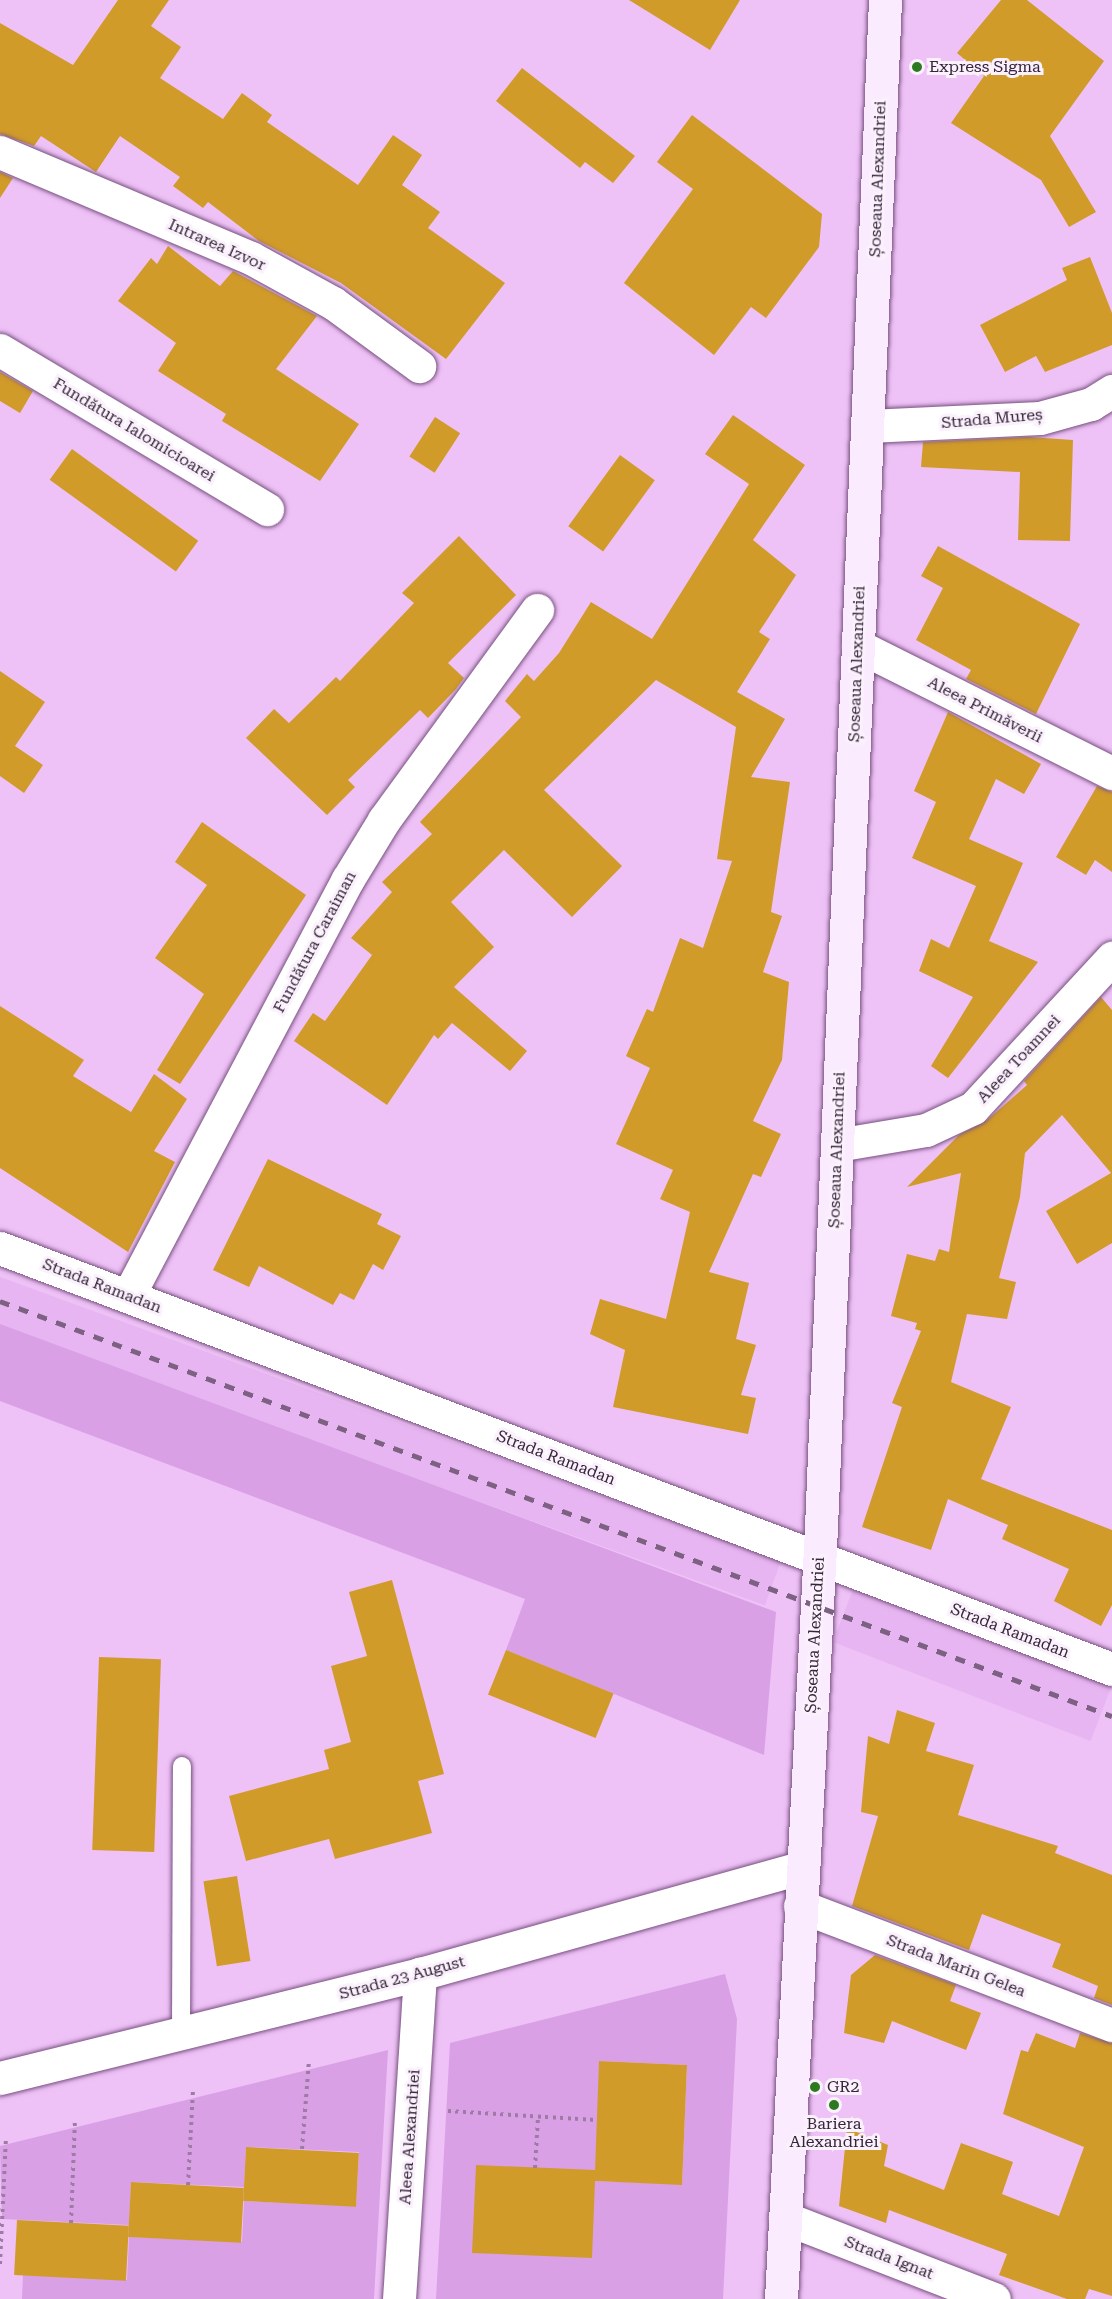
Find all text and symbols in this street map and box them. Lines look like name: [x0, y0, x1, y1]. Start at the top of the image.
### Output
place label: Express Sigma: [929, 57, 1041, 77]
marker: Express Sigma: [910, 60, 924, 74]
street label: Șoseaua Alexandriei: [866, 100, 890, 258]
street label: Intrarea Izvor: [165, 215, 269, 275]
street label: Fundătura Ialomicioarei: [50, 374, 218, 486]
street label: Strada Mureș: [941, 405, 1043, 433]
street label: Șoseaua Alexandriei: [845, 585, 869, 743]
street label: Aleea Primăverii: [924, 673, 1046, 747]
street label: Fundătura Caraiman: [270, 868, 360, 1016]
street label: Aleea Toamnei: [973, 1011, 1065, 1107]
street label: Șoseaua Alexandriei: [825, 1071, 849, 1229]
street label: Strada Ramadan: [40, 1255, 164, 1317]
street label: Strada Ramadan: [494, 1427, 618, 1489]
street label: Șoseaua Alexandriei: [801, 1556, 829, 1714]
street label: Strada Ramadan: [948, 1600, 1072, 1662]
street label: Strada Marin Gelea: [884, 1931, 1028, 2001]
street label: Strada 23 August: [337, 1952, 467, 2004]
street label: Aleea Alexandriei: [396, 2069, 424, 2205]
place label: GR2: [827, 2077, 859, 2097]
marker: GR2: [808, 2080, 822, 2094]
marker: Bariera Alexandriei: [827, 2098, 841, 2112]
place label: Bariera Alexandriei: [789, 2114, 879, 2152]
street label: Strada Ignat: [842, 2232, 936, 2284]

